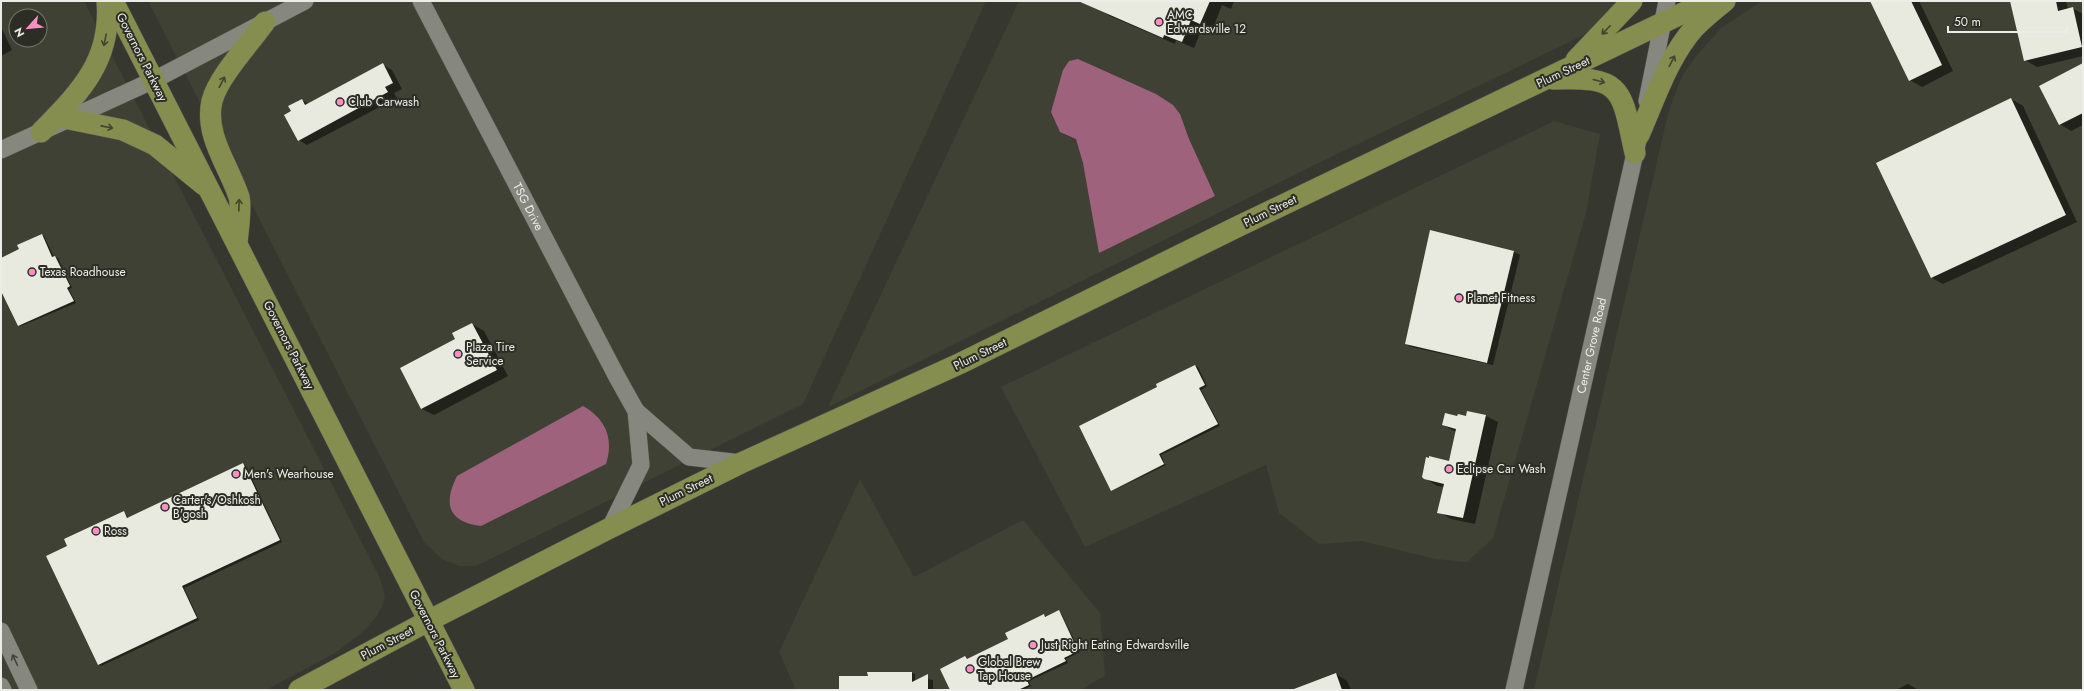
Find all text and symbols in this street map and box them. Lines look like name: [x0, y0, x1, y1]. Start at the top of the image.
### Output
place label: AMC Edwardsville 12: [1167, 6, 1246, 38]
north arrow: [8, 8, 48, 48]
scale bar: [1948, 8, 2067, 34]
street label: Governors Parkway: [112, 10, 172, 105]
text: 50 m: [1954, 13, 1981, 31]
marker: AMC Edwardsville 12: [1154, 17, 1164, 27]
text: N: [10, 25, 28, 40]
one-way arrow: [1601, 25, 1611, 35]
one-way arrow: [101, 33, 109, 46]
street label: Plum Street: [1533, 52, 1593, 92]
one-way arrow: [1669, 56, 1676, 68]
one-way arrow: [218, 77, 226, 89]
one-way arrow: [1593, 78, 1606, 85]
place label: Club Carwash: [348, 93, 419, 111]
marker: Club Carwash: [335, 97, 345, 107]
one-way arrow: [100, 123, 113, 131]
street label: TSG Drive: [508, 180, 548, 234]
street label: Plum Street: [1240, 190, 1300, 232]
one-way arrow: [236, 199, 243, 212]
place label: Texas Roadhouse: [40, 263, 126, 281]
marker: Texas Roadhouse: [27, 267, 37, 277]
place label: Planet Fitness: [1467, 289, 1535, 307]
marker: Planet Fitness: [1454, 293, 1464, 303]
street label: Center Grove Road: [1572, 296, 1611, 395]
street label: Governors Parkway: [259, 298, 319, 393]
street label: Plum Street: [950, 333, 1010, 375]
place label: Plaza Tire Service: [466, 338, 515, 370]
marker: Plaza Tire Service: [453, 349, 463, 359]
place label: Eclipse Car Wash: [1457, 460, 1546, 478]
marker: Eclipse Car Wash: [1444, 464, 1454, 474]
place label: Men's Wearhouse: [244, 465, 334, 483]
marker: Men's Wearhouse: [231, 469, 241, 479]
street label: Plum Street: [656, 469, 716, 511]
place label: Carter's/Oshkosh B'gosh: [173, 491, 261, 523]
marker: Carter's/Oshkosh B'gosh: [160, 502, 170, 512]
place label: Ross: [104, 522, 127, 540]
marker: Ross: [91, 526, 101, 536]
street label: Governors Parkway: [405, 587, 465, 682]
street label: Plum Street: [358, 622, 417, 664]
place label: Just Right Eating Edwardsville: [1039, 636, 1189, 654]
marker: Just Right Eating Edwardsville: [1028, 640, 1038, 650]
place label: Global Brew Tap House: [978, 653, 1041, 685]
one-way arrow: [11, 655, 18, 667]
marker: Global Brew Tap House: [965, 664, 975, 674]

